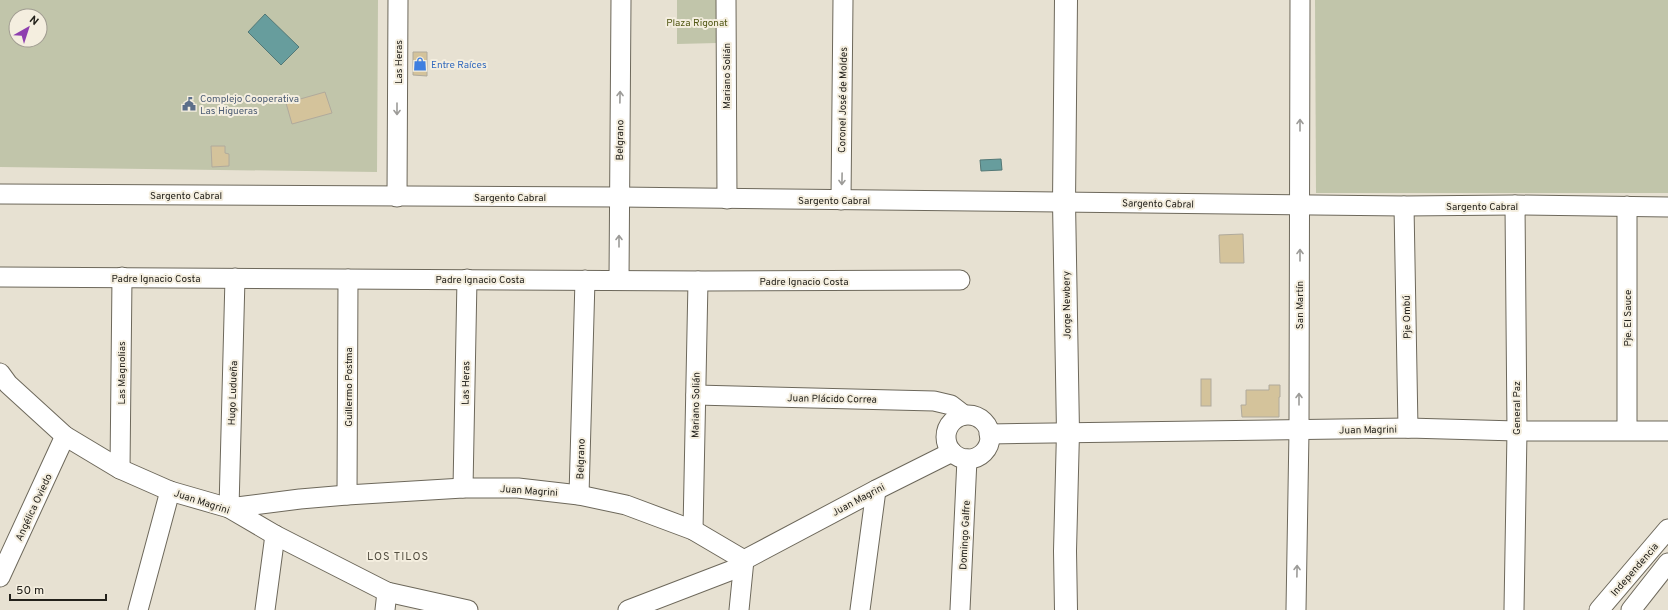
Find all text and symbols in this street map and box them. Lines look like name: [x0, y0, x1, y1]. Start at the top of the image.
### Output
north arrow: [8, 8, 48, 48]
text: N: [26, 13, 41, 29]
park label: Plaza Rigonat: [666, 17, 728, 30]
street label: Las Heras: [393, 40, 406, 84]
street label: Mariano Solián: [721, 43, 734, 109]
street label: Coronel José de Moldes: [836, 47, 851, 153]
shop icon: Entre Raíces: [412, 56, 428, 72]
place label: Entre Raíces: [431, 59, 487, 72]
one-way arrow: [616, 91, 624, 104]
place label: Complejo Cooperativa Las Higueras: [200, 93, 299, 118]
public building icon: Complejo Cooperativa Las Higueras: [181, 96, 197, 112]
one-way arrow: [393, 102, 401, 115]
street label: Belgrano: [614, 119, 627, 161]
one-way arrow: [1296, 119, 1304, 132]
one-way arrow: [838, 172, 845, 185]
street label: Sargento Cabral: [150, 190, 222, 203]
street label: Sargento Cabral: [474, 192, 546, 205]
street label: Sargento Cabral: [798, 195, 870, 208]
street label: Sargento Cabral: [1122, 197, 1194, 212]
street label: Sargento Cabral: [1446, 201, 1518, 214]
one-way arrow: [615, 235, 623, 248]
one-way arrow: [1296, 249, 1304, 262]
street label: Jorge Newbery: [1060, 271, 1075, 339]
street label: Padre Ignacio Costa: [111, 273, 201, 286]
street label: Padre Ignacio Costa: [435, 274, 525, 287]
street label: Padre Ignacio Costa: [759, 276, 849, 289]
street label: San Martín: [1294, 281, 1307, 329]
street label: Pje. El Sauce: [1622, 289, 1635, 347]
street label: Pje Ombú: [1401, 295, 1414, 339]
street label: Las Magnolias: [116, 341, 129, 405]
street label: Guillermo Postma: [343, 347, 356, 427]
street label: Hugo Ludueña: [226, 360, 241, 426]
street label: Las Heras: [460, 361, 473, 405]
street label: Mariano Solián: [689, 372, 704, 438]
street label: General Paz: [1511, 381, 1524, 435]
street label: Juan Plácido Correa: [787, 392, 877, 407]
one-way arrow: [1295, 393, 1303, 406]
street label: Juan Magrini: [1339, 423, 1397, 438]
street label: Belgrano: [574, 438, 589, 480]
street label: Angélica Oviedo: [13, 472, 56, 543]
street label: Juan Magrini: [830, 481, 887, 520]
street label: Juan Magrini: [500, 483, 558, 500]
street label: Juan Magrini: [172, 487, 231, 518]
street label: Domingo Galfre: [957, 500, 974, 570]
street label: Independencia: [1608, 541, 1662, 599]
district label: LOS TILOS: [367, 550, 429, 564]
one-way arrow: [1293, 565, 1300, 578]
scale bar: [10, 576, 106, 602]
text: 50 m: [16, 583, 44, 599]

